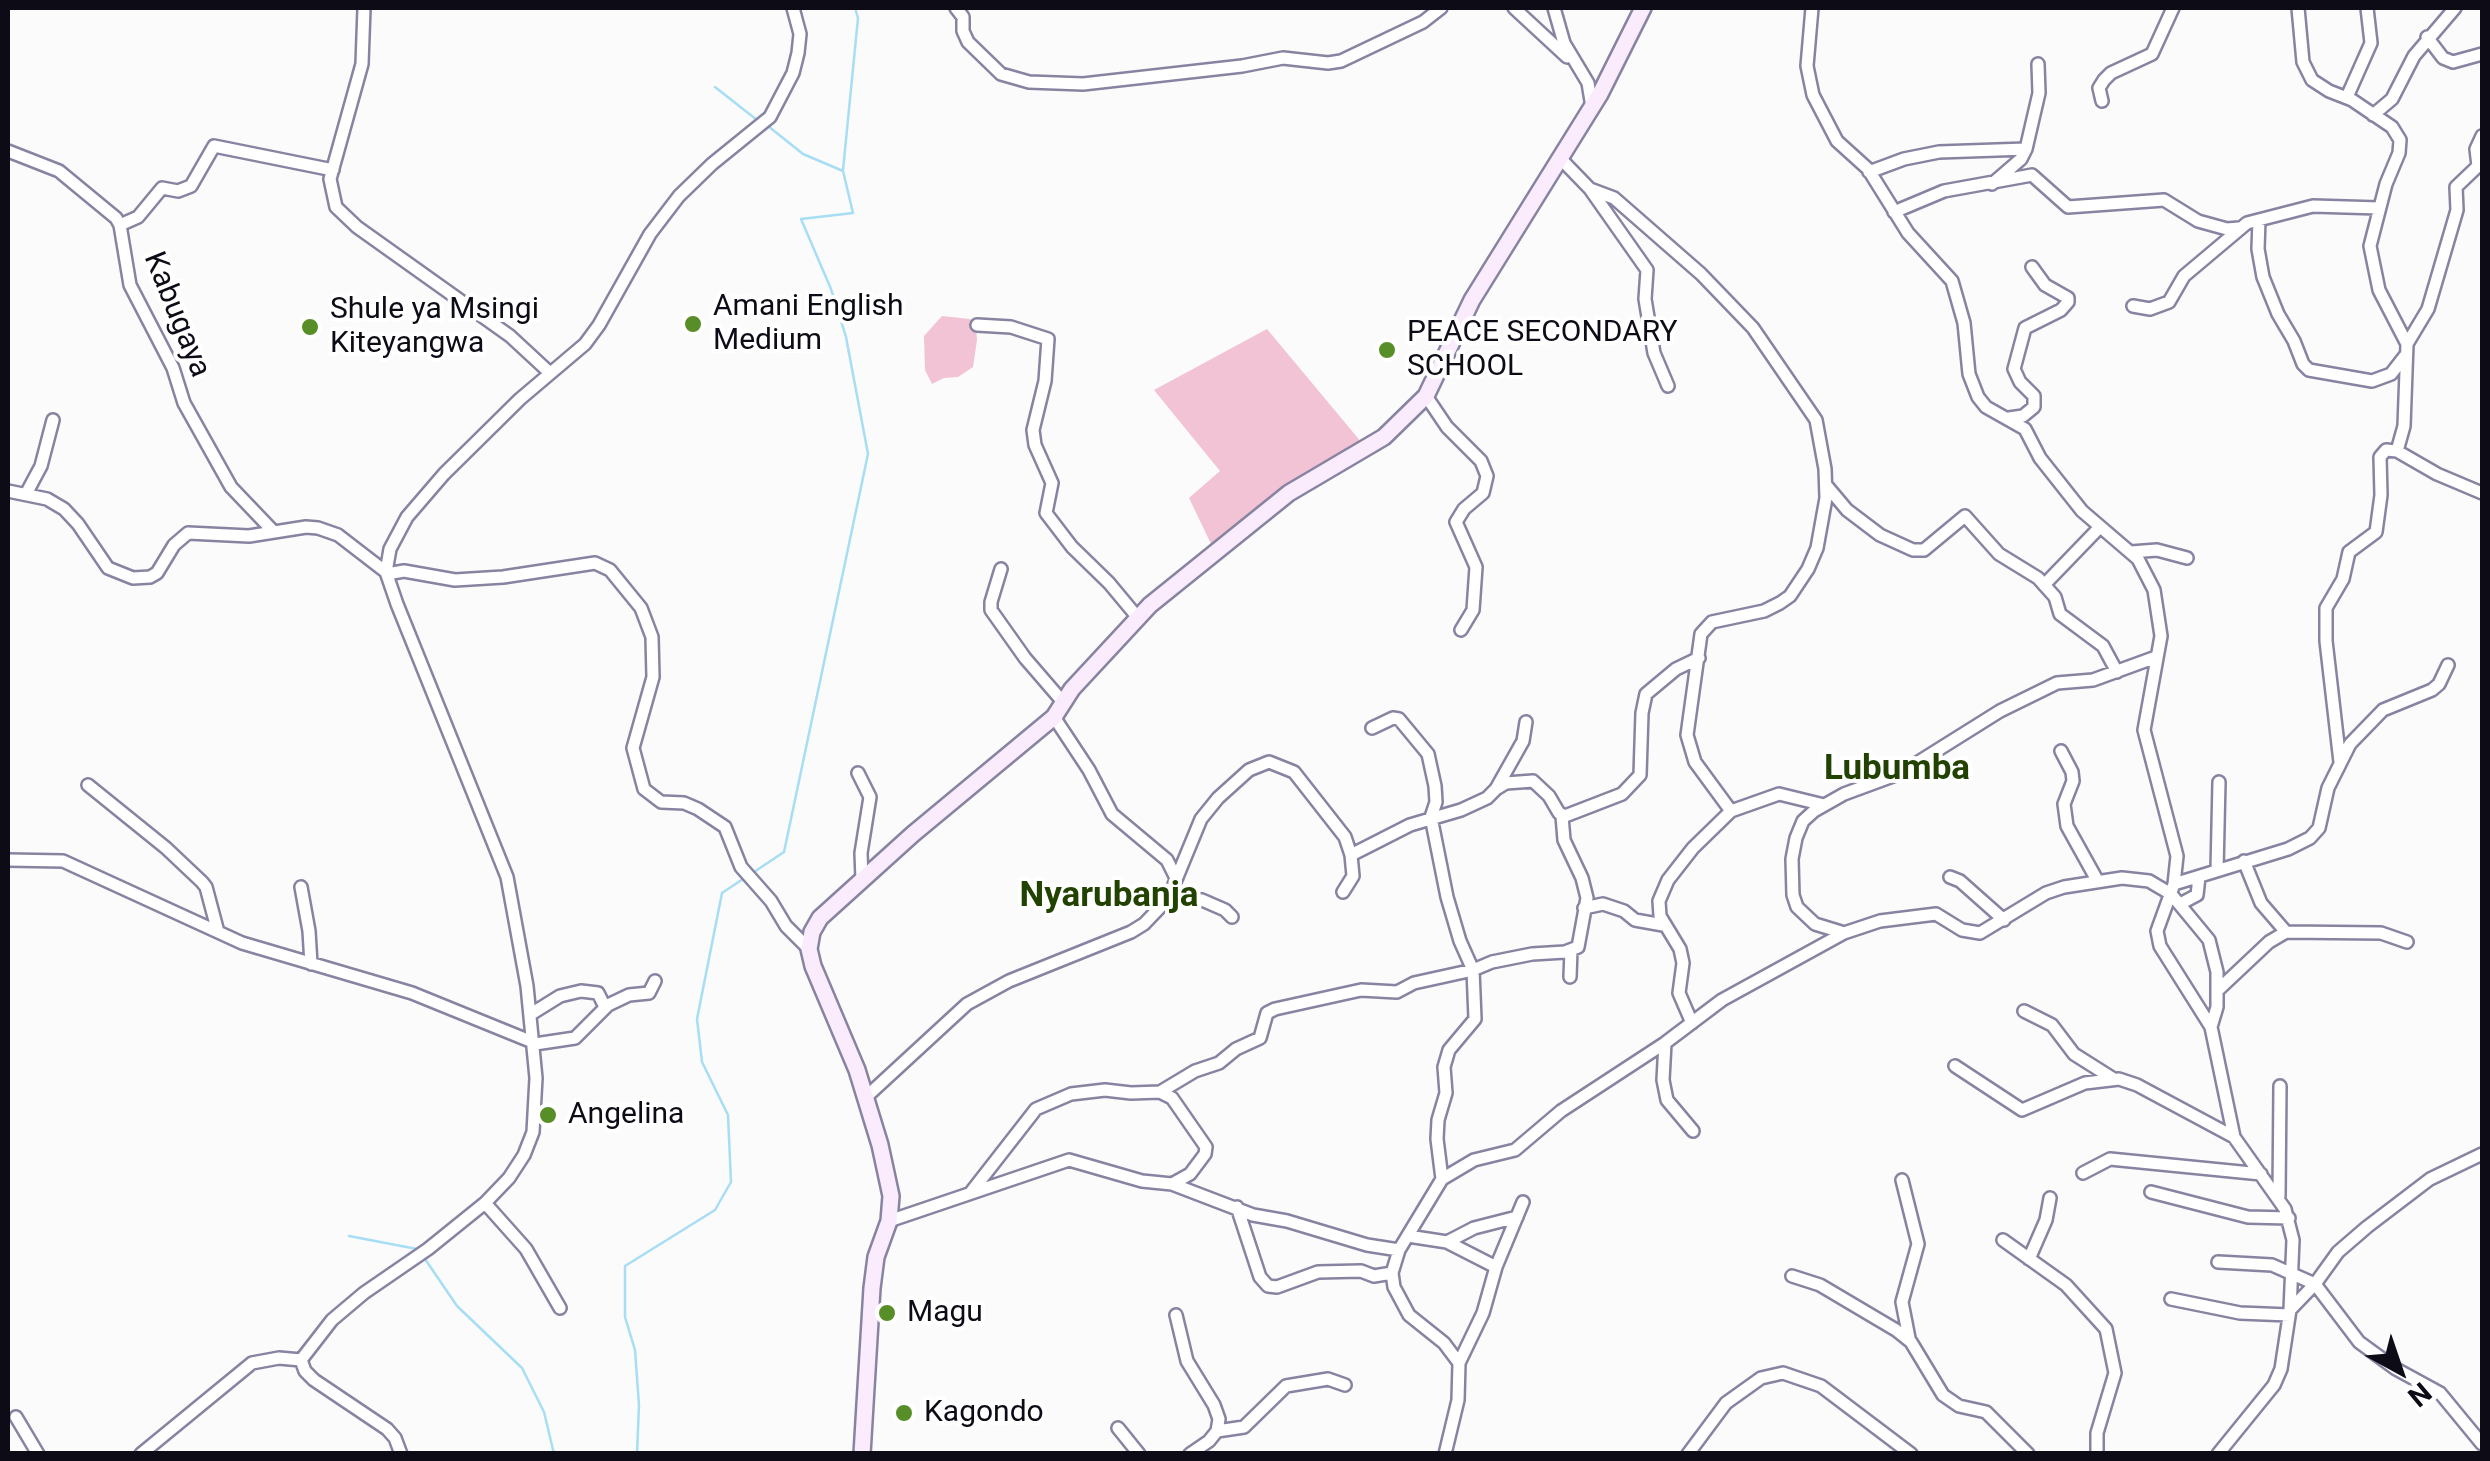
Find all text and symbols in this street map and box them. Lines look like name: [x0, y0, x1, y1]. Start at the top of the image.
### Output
street label: Kabugaya: [135, 247, 217, 383]
place label: Amani English Medium: [713, 289, 904, 360]
place label: Shule ya Msingi Kiteyangwa: [330, 292, 539, 362]
marker: Amani English Medium: [682, 313, 704, 335]
place label: PEACE SECONDARY SCHOOL: [1407, 315, 1678, 386]
marker: Shule ya Msingi Kiteyangwa: [299, 316, 321, 338]
marker: PEACE SECONDARY SCHOOL: [1376, 339, 1398, 361]
district label: Lubumba: [1824, 749, 1970, 791]
district label: Nyarubanja: [1019, 876, 1199, 918]
place label: Angelina: [568, 1097, 684, 1133]
marker: Angelina: [537, 1104, 559, 1126]
place label: Magu: [907, 1295, 983, 1331]
marker: Magu: [876, 1302, 898, 1324]
north arrow: [2350, 1321, 2450, 1421]
text: N: [2401, 1375, 2438, 1413]
place label: Kagondo: [924, 1395, 1044, 1431]
marker: Kagondo: [893, 1402, 915, 1424]

